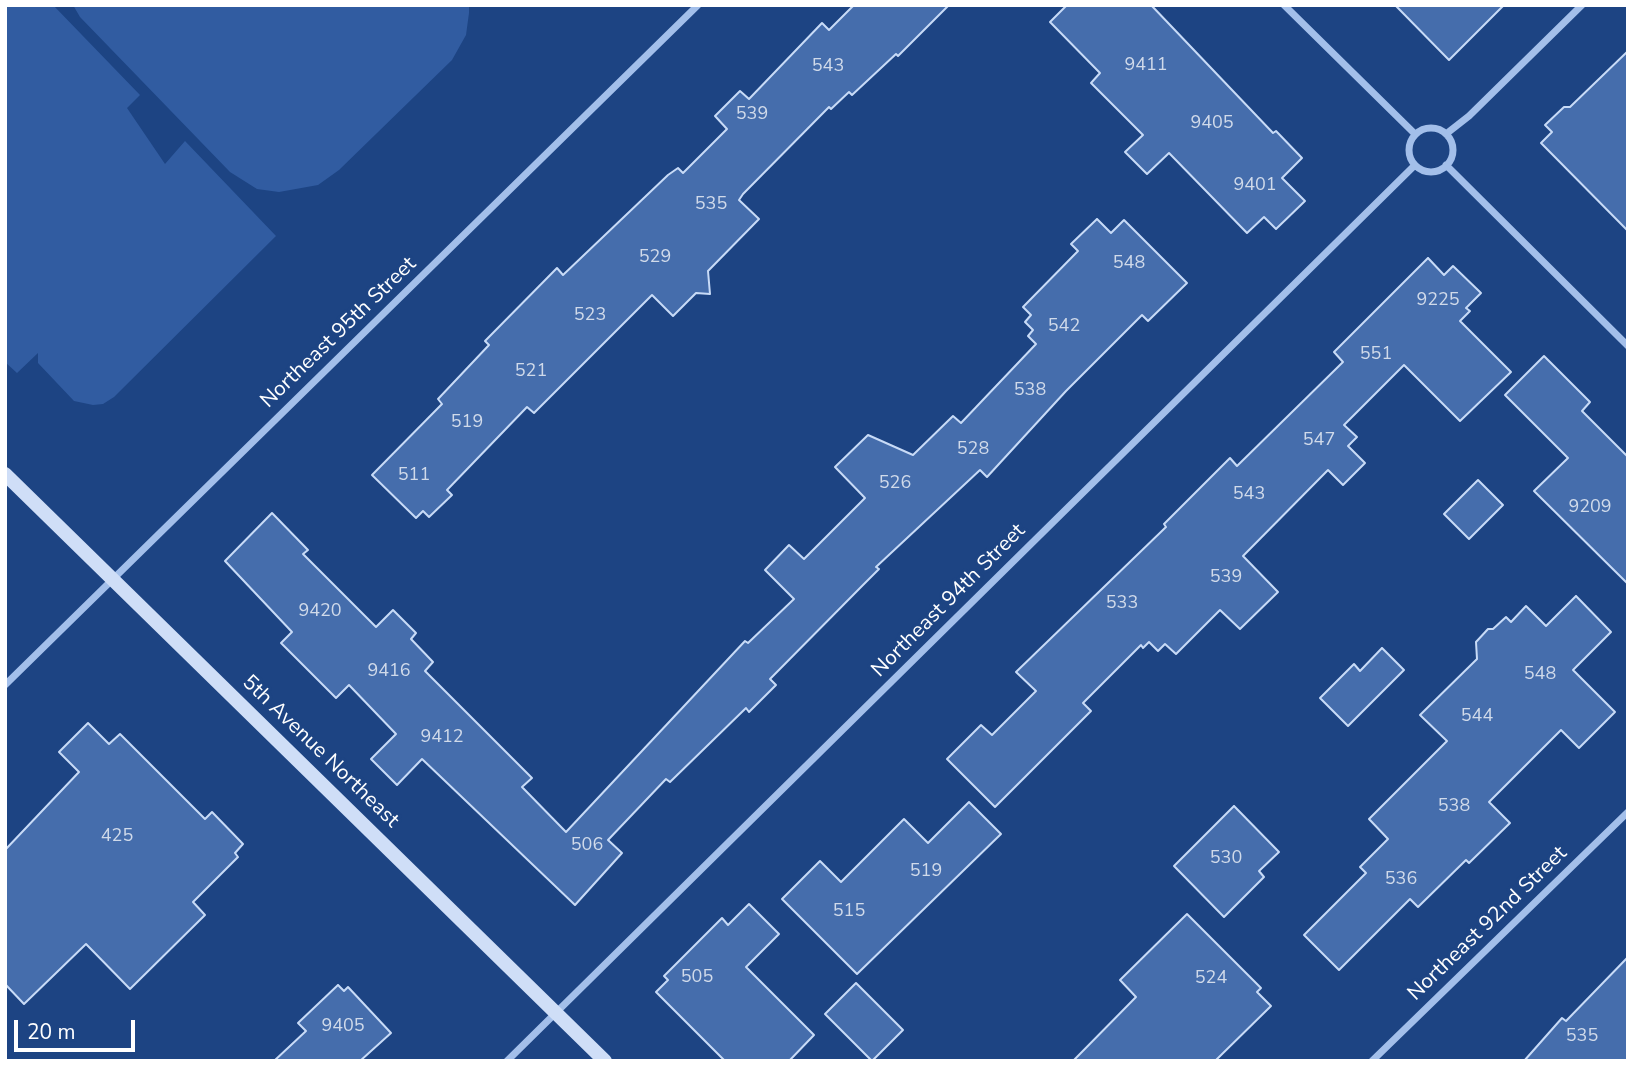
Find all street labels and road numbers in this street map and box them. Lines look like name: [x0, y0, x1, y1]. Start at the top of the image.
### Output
street label: Northeast 95th Street: [256, 252, 422, 414]
street label: Northeast 94th Street: [867, 519, 1031, 683]
street label: 5th Avenue Northeast: [236, 671, 404, 833]
street label: Northeast 92nd Street: [1403, 841, 1573, 1007]

